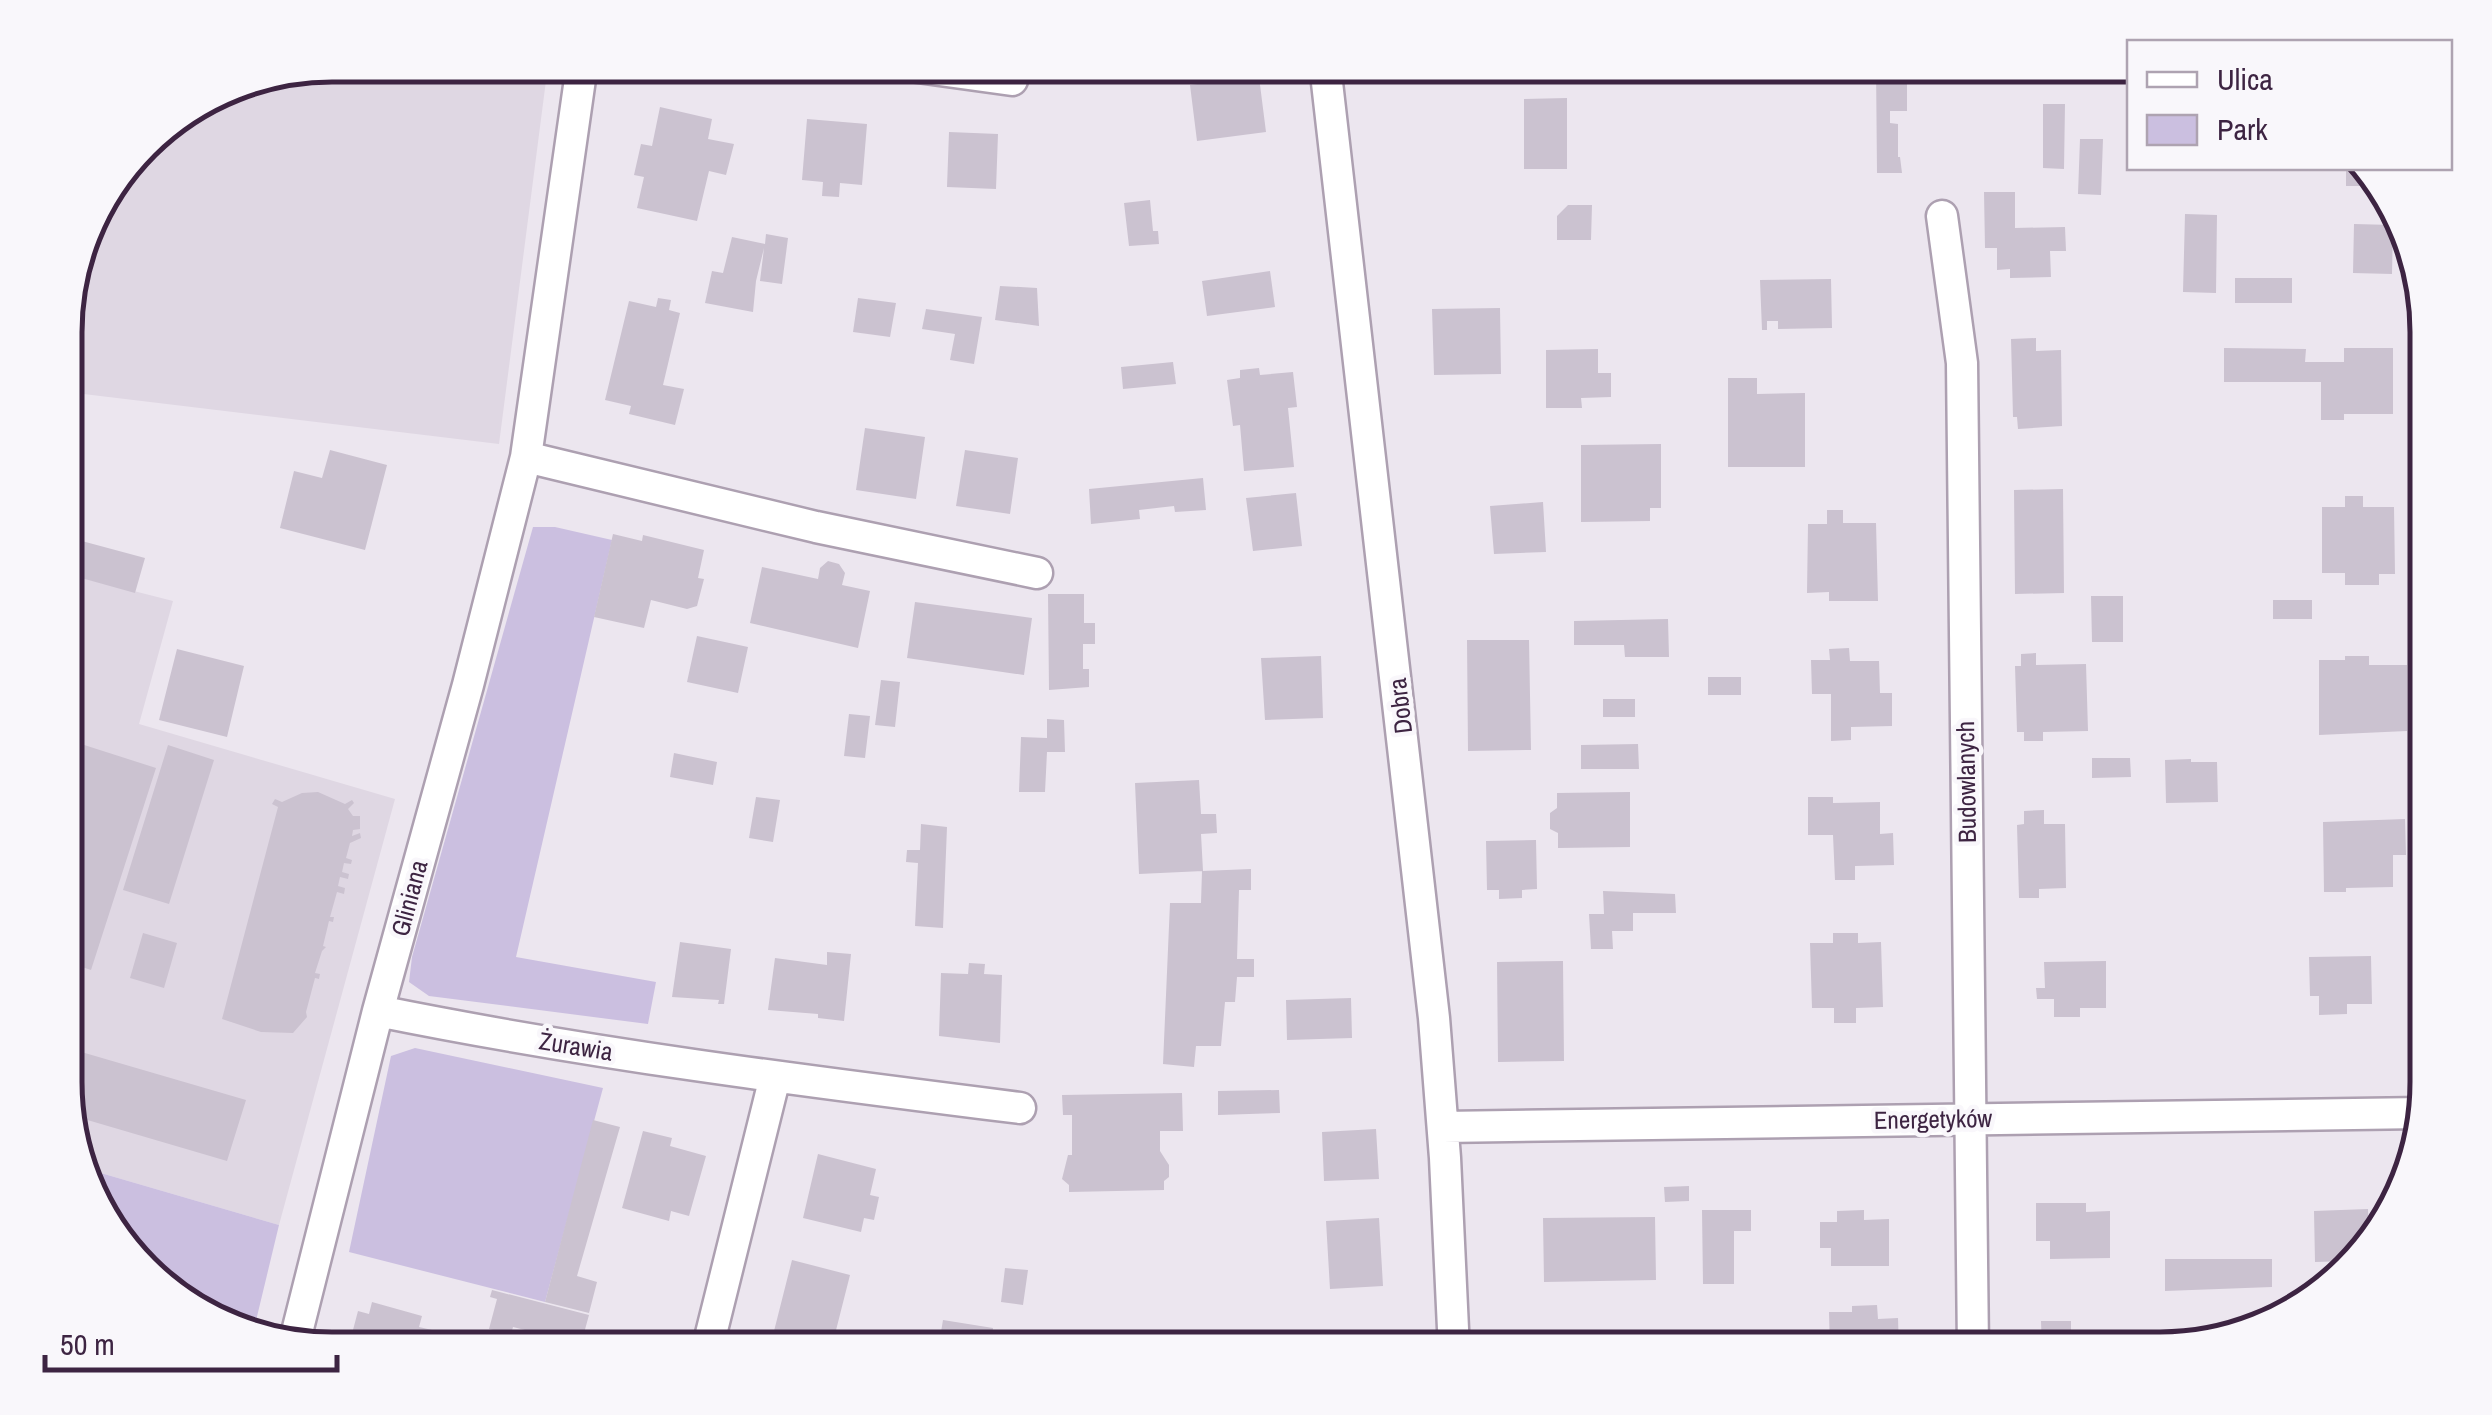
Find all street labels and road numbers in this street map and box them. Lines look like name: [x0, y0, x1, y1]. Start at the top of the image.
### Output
street label: Dobra: [1380, 676, 1420, 736]
street label: Budowlanych: [1948, 721, 1984, 843]
street label: Gliniana: [383, 856, 436, 940]
street label: Żurawia: [537, 1023, 616, 1069]
street label: Energetyków: [1873, 1101, 1993, 1137]

